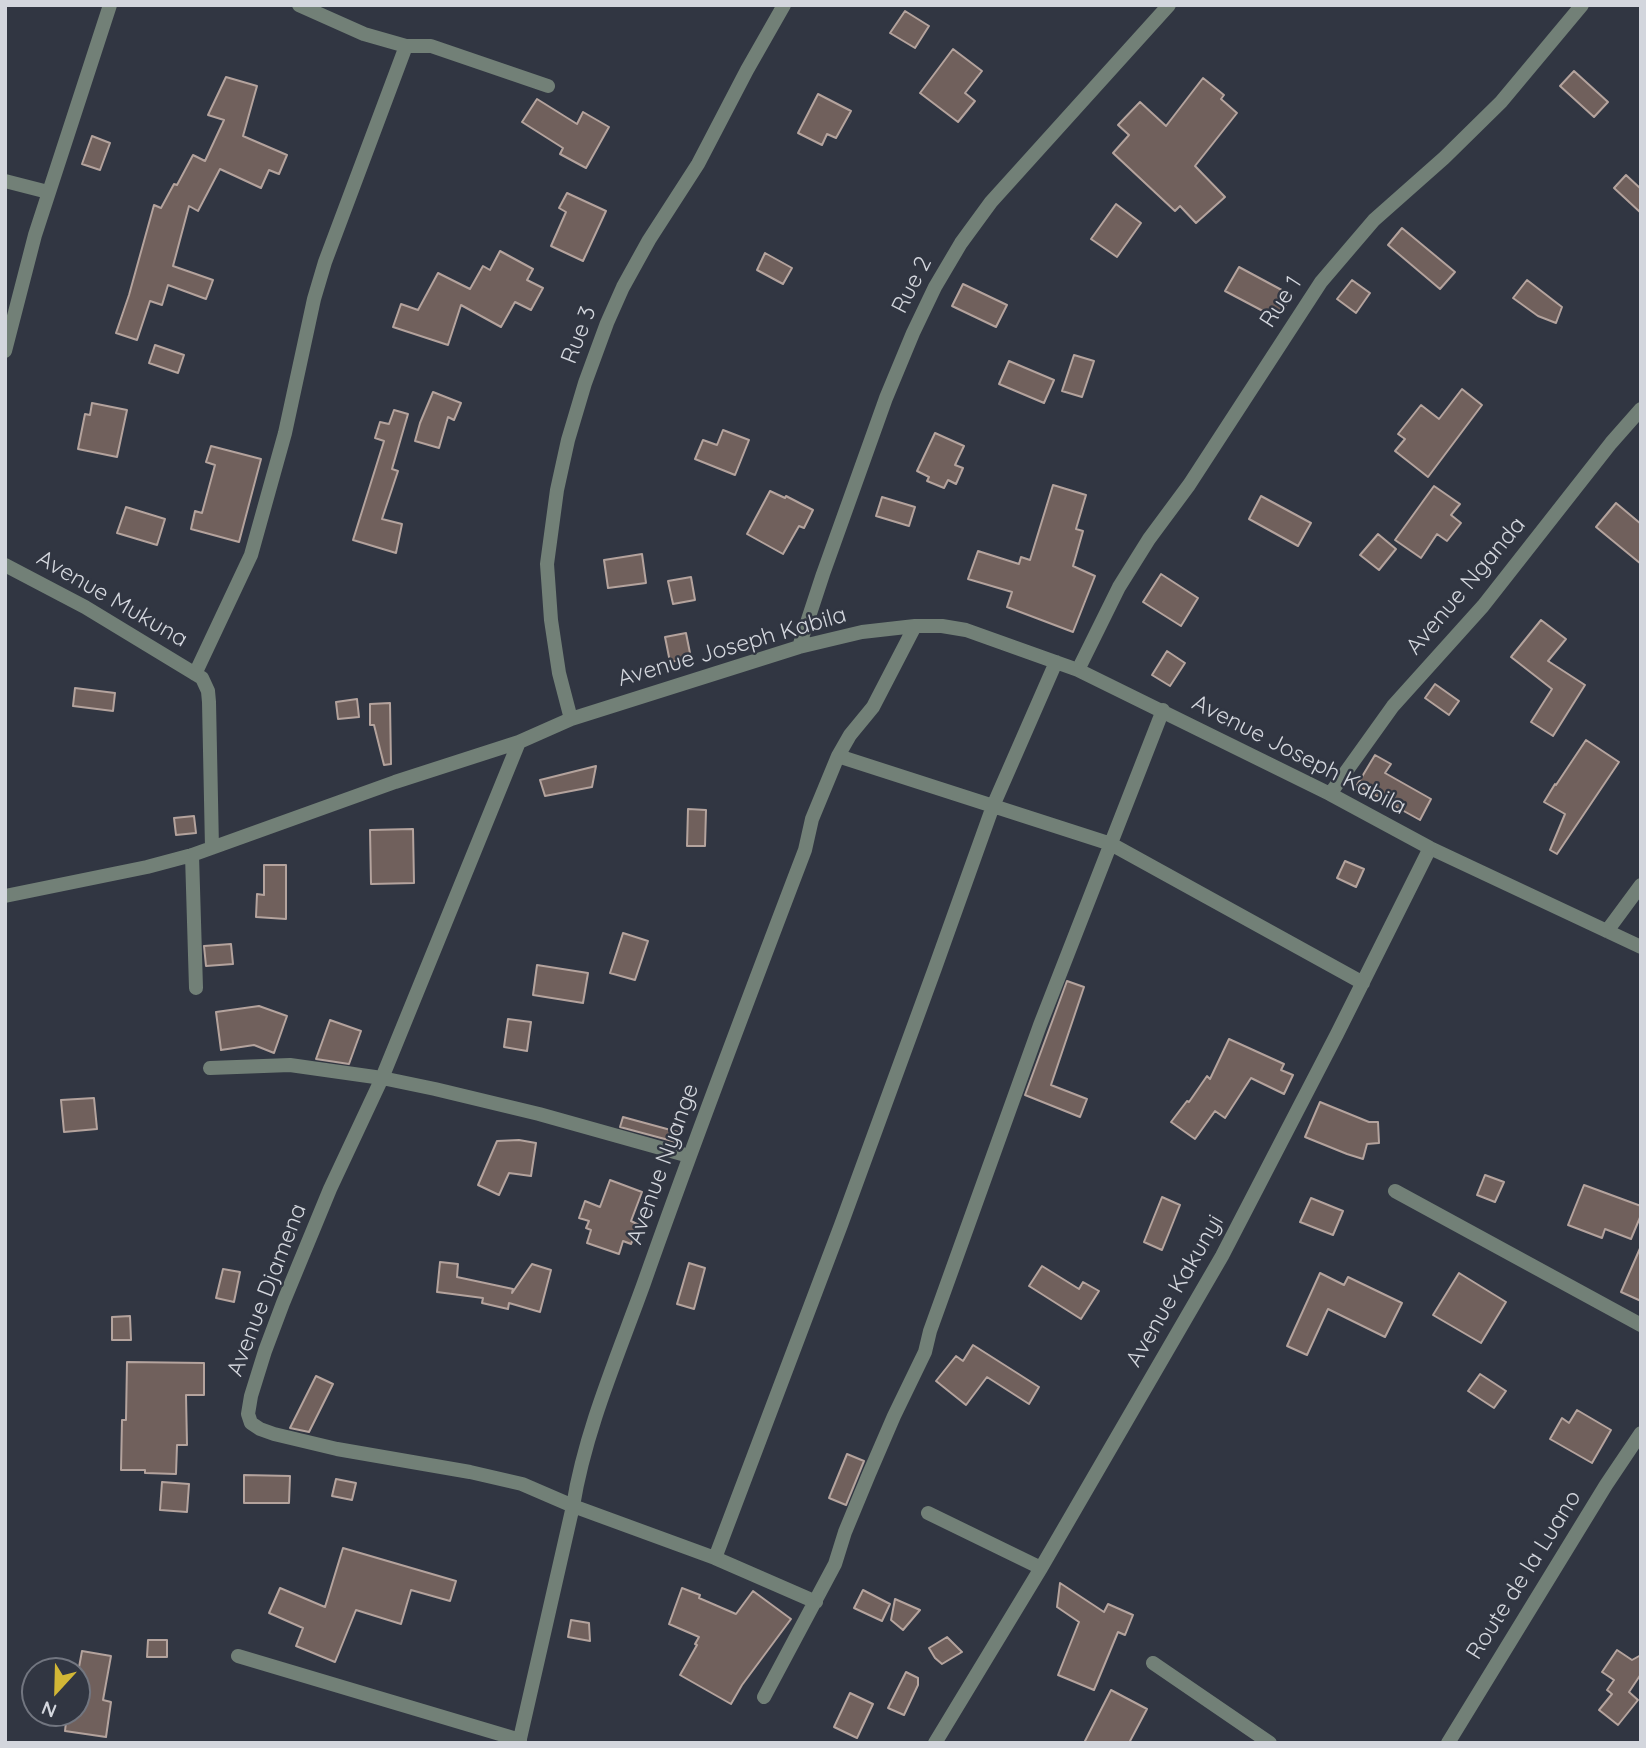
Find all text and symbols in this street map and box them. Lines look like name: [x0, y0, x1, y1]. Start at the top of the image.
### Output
street label: Rue 2: [886, 252, 938, 318]
street label: Rue 1: [1254, 271, 1308, 333]
street label: Rue 3: [555, 302, 603, 368]
street label: Avenue Nganda: [1400, 512, 1532, 660]
street label: Avenue Mukuna: [32, 545, 192, 653]
street label: Avenue Joseph Kabila: [614, 601, 850, 693]
street label: Avenue Joseph Kabila: [1187, 689, 1411, 821]
street label: Avenue Nyange: [621, 1080, 705, 1248]
street label: Avenue Djamena: [221, 1200, 313, 1380]
street label: Avenue Kakunyi: [1120, 1210, 1230, 1372]
street label: Route de la Luano: [1461, 1485, 1587, 1665]
north arrow: [21, 1657, 91, 1727]
text: N: [38, 1696, 60, 1723]

